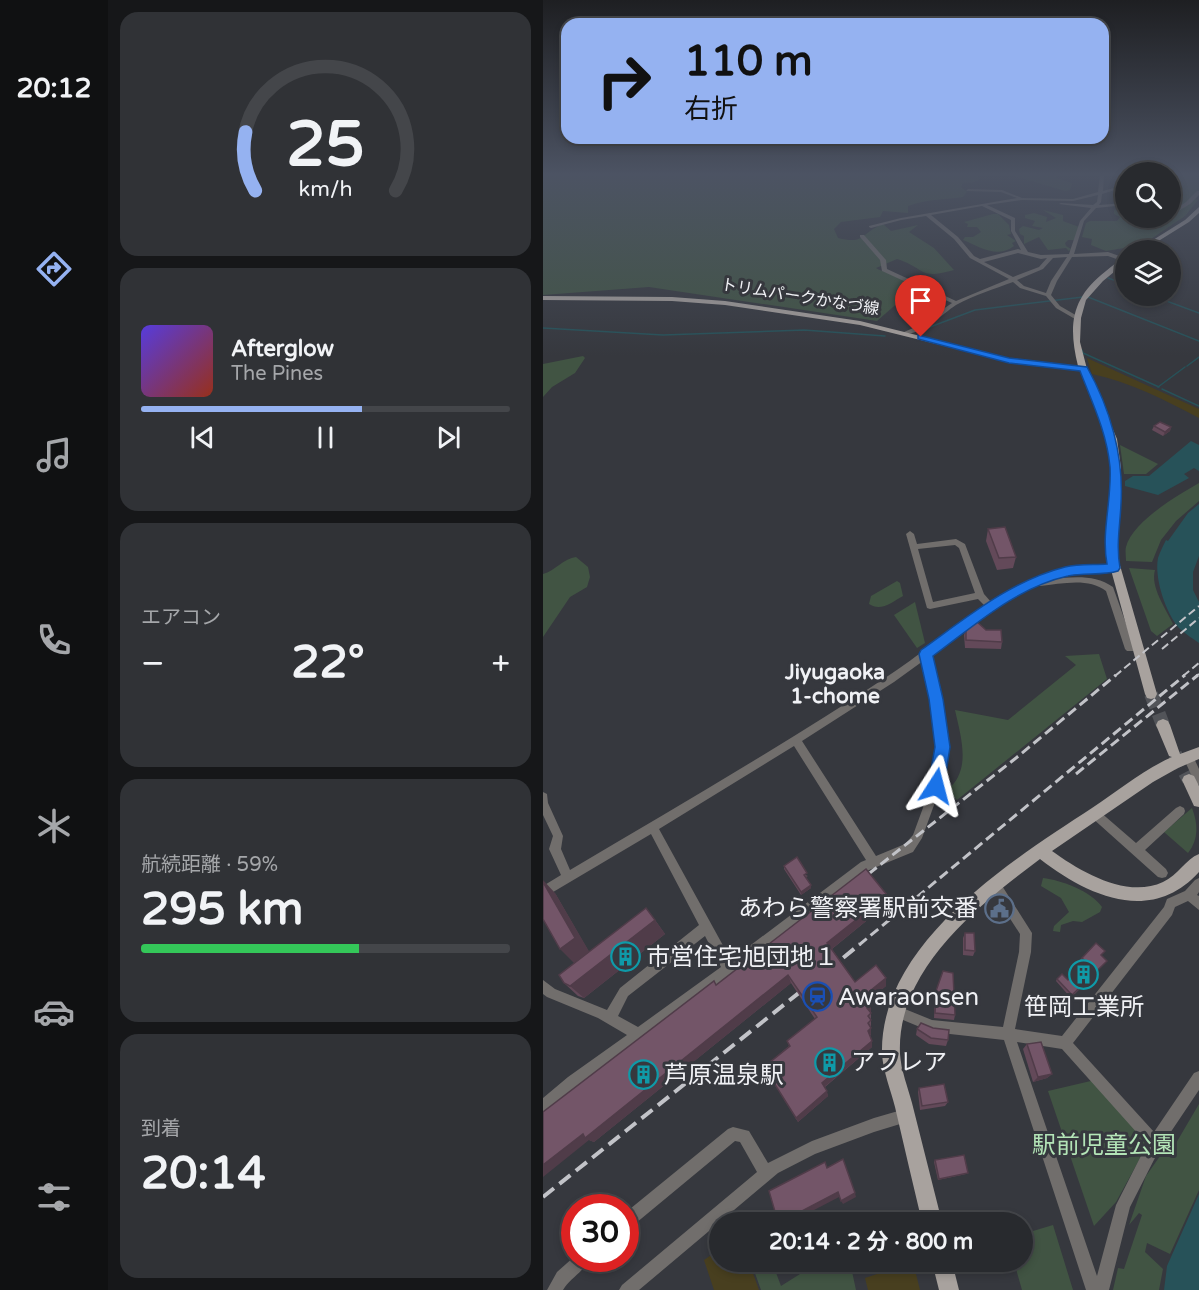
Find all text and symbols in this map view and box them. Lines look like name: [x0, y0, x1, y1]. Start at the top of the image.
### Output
text: 110 m: [684, 36, 813, 87]
icon: right: [585, 42, 663, 120]
text: 20:12: [17, 72, 91, 105]
text: 右折: [684, 93, 738, 126]
text: 25: [286, 108, 365, 183]
map controls: [1115, 162, 1181, 306]
button: search: [1115, 162, 1181, 228]
text: km/h: [299, 176, 352, 202]
button: layers: [1115, 240, 1181, 306]
icon: directions: [33, 248, 75, 290]
street label: トリムパークかなづ線: [719, 275, 881, 319]
pin: [895, 275, 946, 337]
icon: arrive: [904, 284, 937, 317]
text: Afterglow: [231, 336, 334, 362]
text: The Pines: [231, 362, 323, 386]
icon: previous: [186, 421, 219, 454]
icon: pause: [309, 421, 342, 454]
icon: next: [432, 421, 465, 454]
icon: music: [33, 434, 75, 476]
text: エアコン: [141, 606, 221, 630]
icon: phone: [33, 619, 75, 661]
text: 22°: [291, 636, 365, 690]
text: −: [141, 644, 165, 683]
text: +: [491, 644, 510, 683]
district label: Jiyugaoka 1-chome: [784, 660, 885, 709]
position arrow: [904, 754, 968, 818]
icon: climate: [33, 805, 75, 847]
text: 航続距離 · 59%: [141, 853, 278, 877]
text: 295 km: [141, 883, 303, 937]
public building icon: あわら警察署駅前交番: [983, 892, 1015, 924]
place label: あわら警察署駅前交番: [738, 894, 978, 923]
building icon: 市営住宅旭団地１: [609, 941, 641, 973]
place label: 市営住宅旭団地１: [646, 943, 838, 972]
building icon: 笹岡工業所: [1068, 958, 1100, 990]
station icon: Awaraonsen: [801, 981, 833, 1013]
place label: Awaraonsen: [838, 983, 979, 1012]
icon: car: [33, 991, 75, 1033]
place label: 笹岡工業所: [1024, 993, 1144, 1022]
building icon: アフレア: [814, 1046, 846, 1078]
place label: アフレア: [851, 1048, 947, 1077]
building icon: 芦原温泉駅: [627, 1059, 659, 1091]
place label: 芦原温泉駅: [664, 1061, 784, 1090]
text: 到着: [141, 1117, 181, 1141]
park label: 駅前児童公園: [1032, 1131, 1176, 1160]
text: 20:14: [141, 1147, 266, 1201]
icon: filters: [33, 1176, 75, 1218]
speed limit sign: 30: [561, 1194, 639, 1272]
text: 20:14 · 2 分 · 800 m: [769, 1229, 973, 1255]

